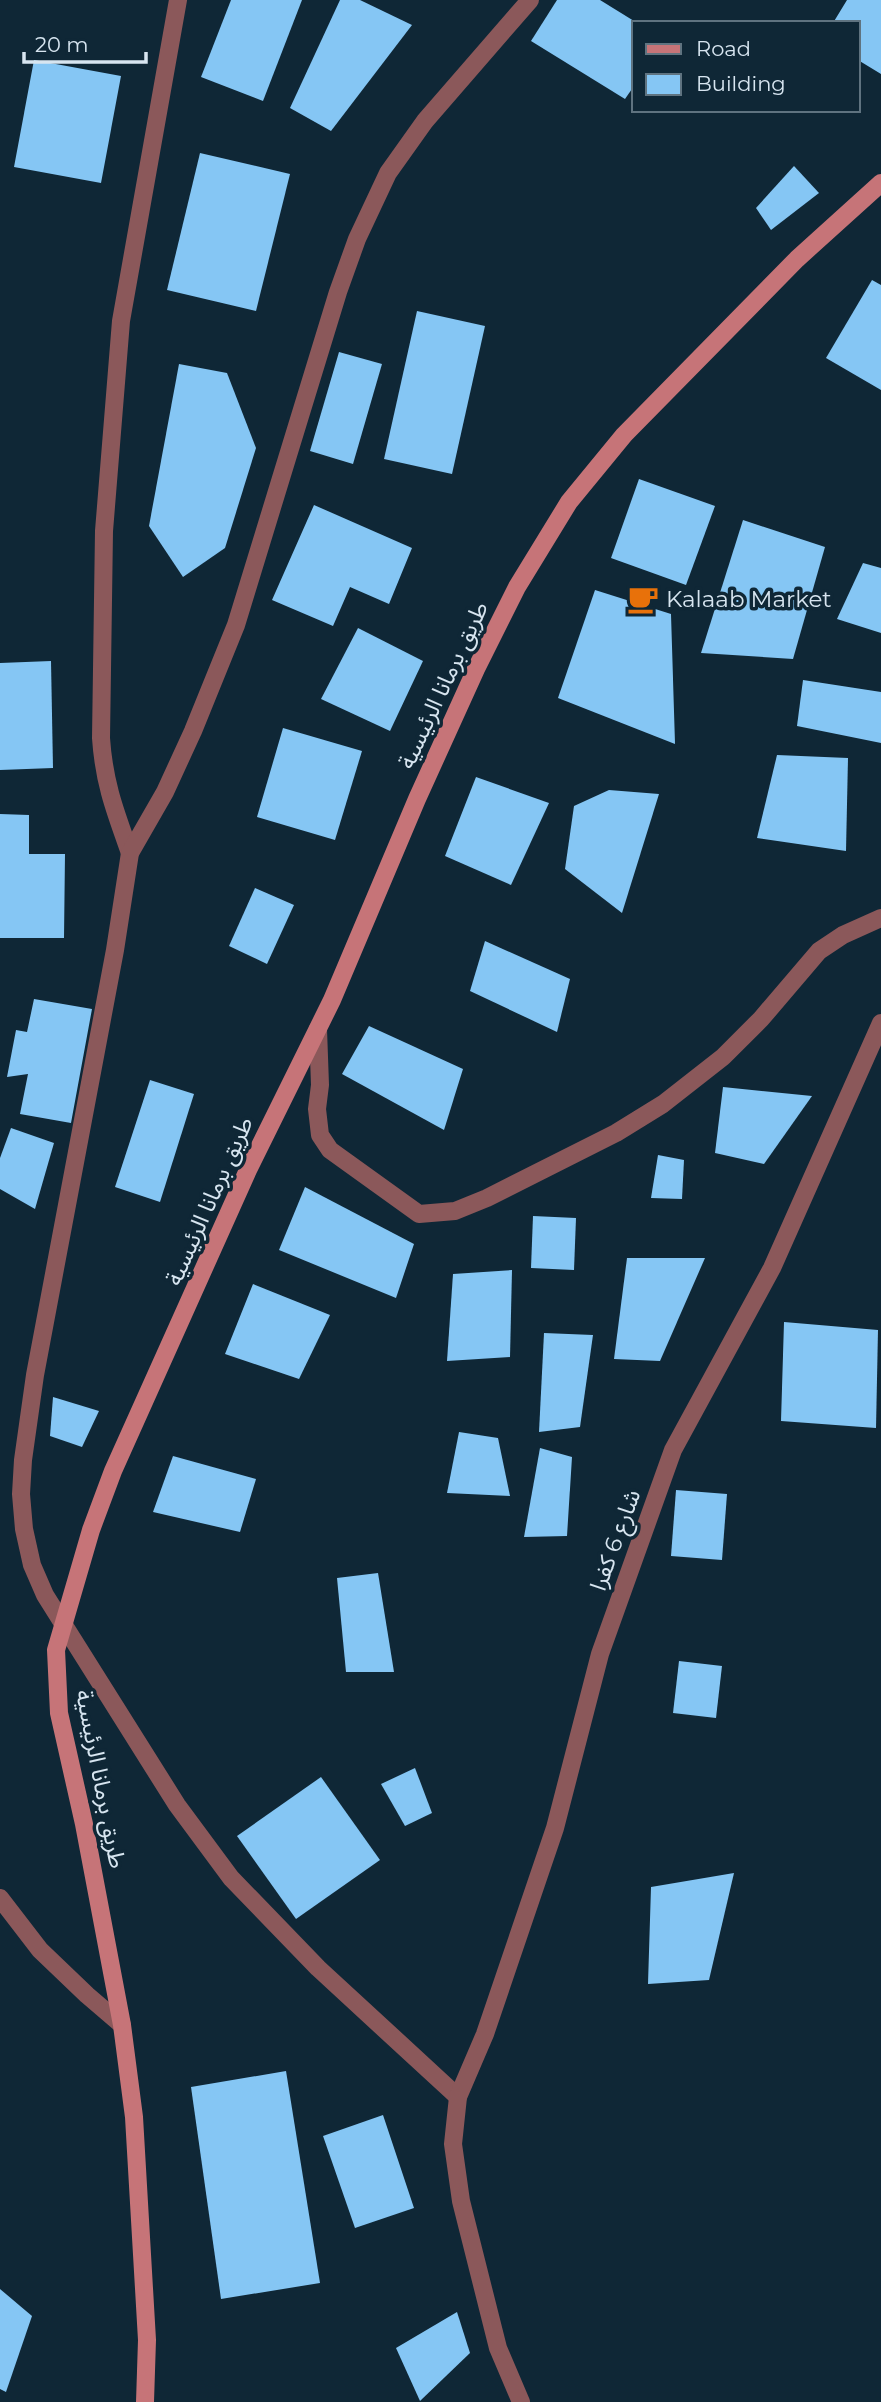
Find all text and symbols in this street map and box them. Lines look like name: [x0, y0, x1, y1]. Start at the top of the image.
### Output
scale bar: [24, 21, 147, 65]
legend: [632, 21, 860, 112]
text: 20 m: [35, 32, 89, 57]
text: Road: [696, 36, 751, 61]
text: Building: [696, 71, 786, 96]
cafe icon: Kalaab Market: [626, 582, 660, 616]
place label: Kalaab Market: [666, 585, 832, 613]
street label: طريق برمانا الرئيسية: [392, 597, 494, 773]
street label: طريق برمانا الرئيسية: [159, 1112, 259, 1290]
street label: شارع 6 كفرا: [584, 1486, 649, 1596]
street label: طريق برمانا الرئيسية: [70, 1687, 132, 1871]

